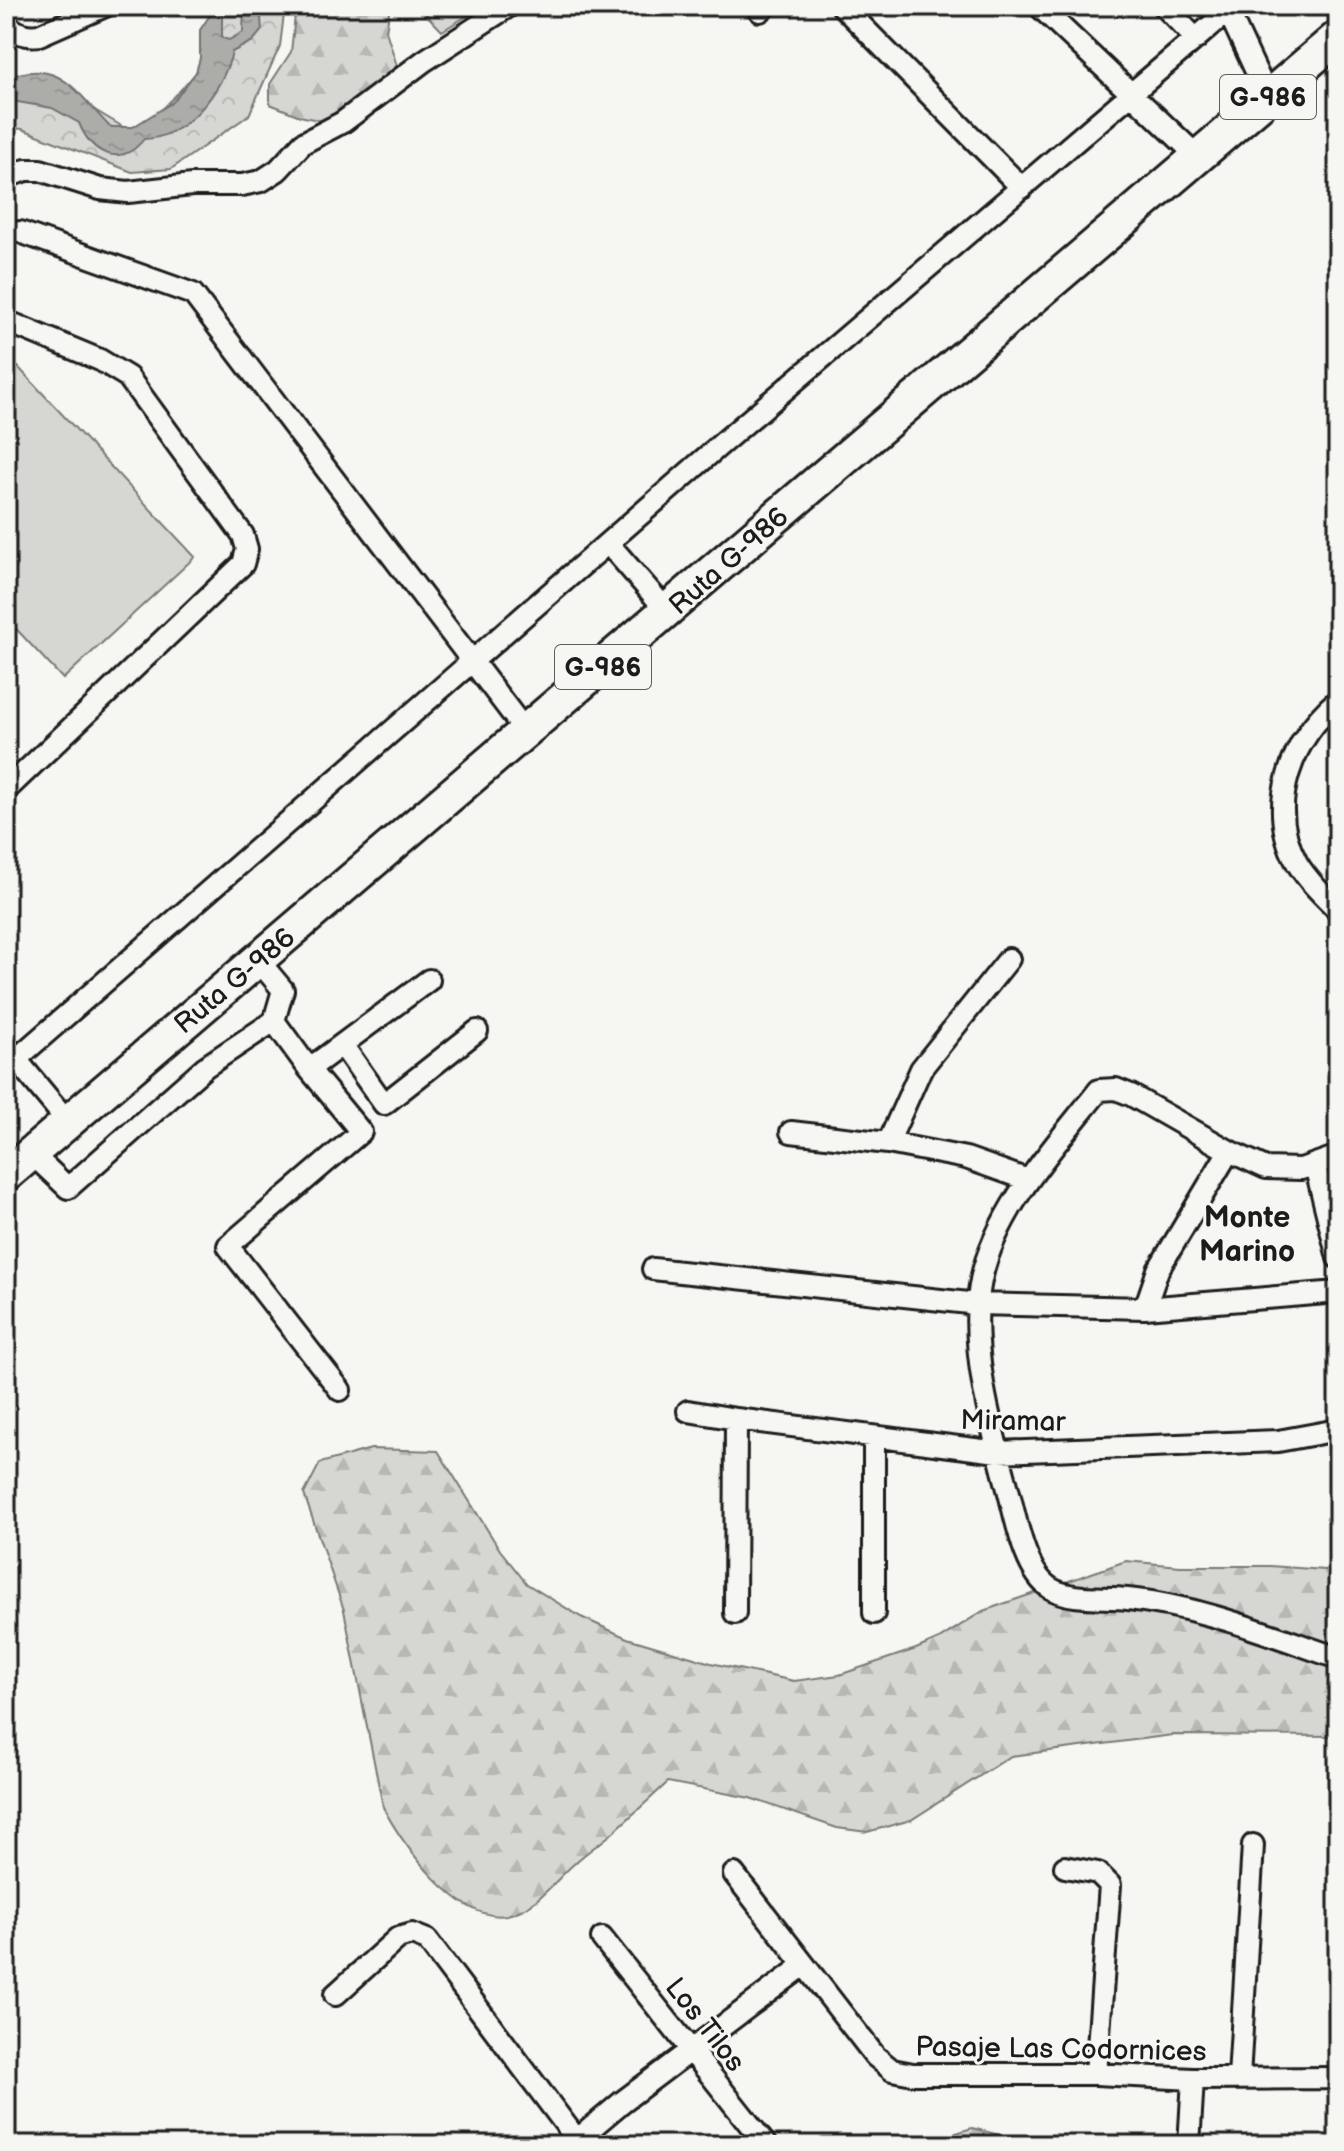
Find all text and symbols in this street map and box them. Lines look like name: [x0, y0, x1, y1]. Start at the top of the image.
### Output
road number: G-986: [1220, 75, 1316, 119]
street label: Ruta G-986: [662, 500, 795, 622]
road number: G-986: [555, 645, 651, 689]
street label: Ruta G-986: [168, 921, 302, 1041]
district label: Monte Marino: [1199, 1200, 1295, 1270]
street label: Miramar: [960, 1404, 1067, 1439]
street label: Los Tilos: [658, 1971, 752, 2078]
street label: Pasaje Las Codornices: [915, 2030, 1207, 2069]

